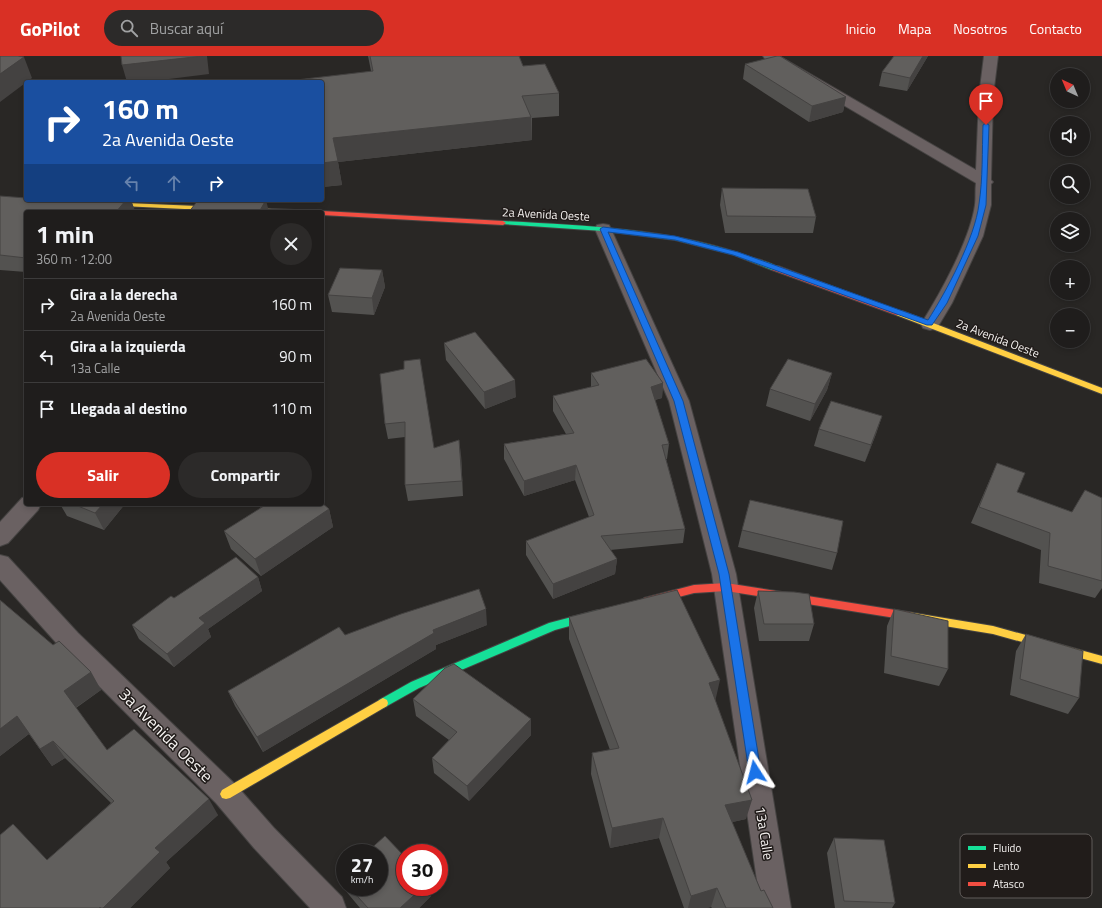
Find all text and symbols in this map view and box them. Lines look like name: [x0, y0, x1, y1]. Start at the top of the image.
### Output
search box: [104, 10, 384, 46]
text: GoPilot: [20, 14, 80, 43]
icon: search: [118, 17, 140, 39]
text: Buscar aquí: [150, 17, 223, 40]
text: Inicio: [845, 18, 876, 39]
text: Mapa: [898, 18, 931, 39]
text: Nosotros: [953, 18, 1007, 39]
text: Contacto: [1029, 18, 1082, 39]
north arrow: [1050, 68, 1090, 108]
map controls: [1050, 68, 1090, 348]
pin: [969, 84, 1003, 125]
text: 160 m: [102, 87, 179, 130]
icon: arrive: [975, 90, 997, 112]
icon: right: [36, 96, 88, 148]
button: sound: [1050, 116, 1090, 156]
text: 2a Avenida Oeste: [102, 126, 234, 153]
button: search: [1050, 164, 1090, 204]
icon: left: [121, 172, 143, 194]
icon: ahead: [163, 172, 185, 194]
icon: right: [205, 172, 227, 194]
street label: 2a Avenida Oeste: [502, 202, 590, 226]
button: layers: [1050, 212, 1090, 252]
text: 1 min: [36, 216, 94, 252]
button: close: [270, 223, 312, 265]
text: 360 m · 12:00: [36, 249, 112, 269]
button: +: [1050, 260, 1090, 300]
text: Gira a la derecha: [70, 283, 177, 306]
text: 160 m: [271, 293, 312, 316]
icon: right: [36, 294, 58, 316]
text: 2a Avenida Oeste: [70, 306, 165, 326]
button: −: [1050, 308, 1090, 348]
street label: 2a Avenida Oeste: [954, 313, 1042, 363]
text: Gira a la izquierda: [70, 335, 186, 358]
text: 90 m: [279, 345, 312, 368]
icon: left: [36, 346, 58, 368]
text: 13a Calle: [70, 358, 120, 378]
text: Llegada al destino: [70, 397, 187, 420]
text: 110 m: [271, 397, 312, 420]
icon: arrive: [36, 398, 58, 420]
button: Salir: [36, 452, 170, 498]
button: Compartir: [178, 452, 312, 498]
street label: 3a Avenida Oeste: [113, 682, 219, 788]
position arrow: [734, 751, 776, 793]
street label: 13a Calle: [750, 805, 780, 861]
legend: [960, 834, 1092, 898]
text: Fluido: [993, 840, 1021, 856]
speed limit sign: 30: [396, 844, 448, 896]
text: 27: [351, 849, 373, 880]
text: Lento: [993, 858, 1020, 874]
text: km/h: [351, 872, 373, 887]
text: Atasco: [993, 876, 1025, 892]

